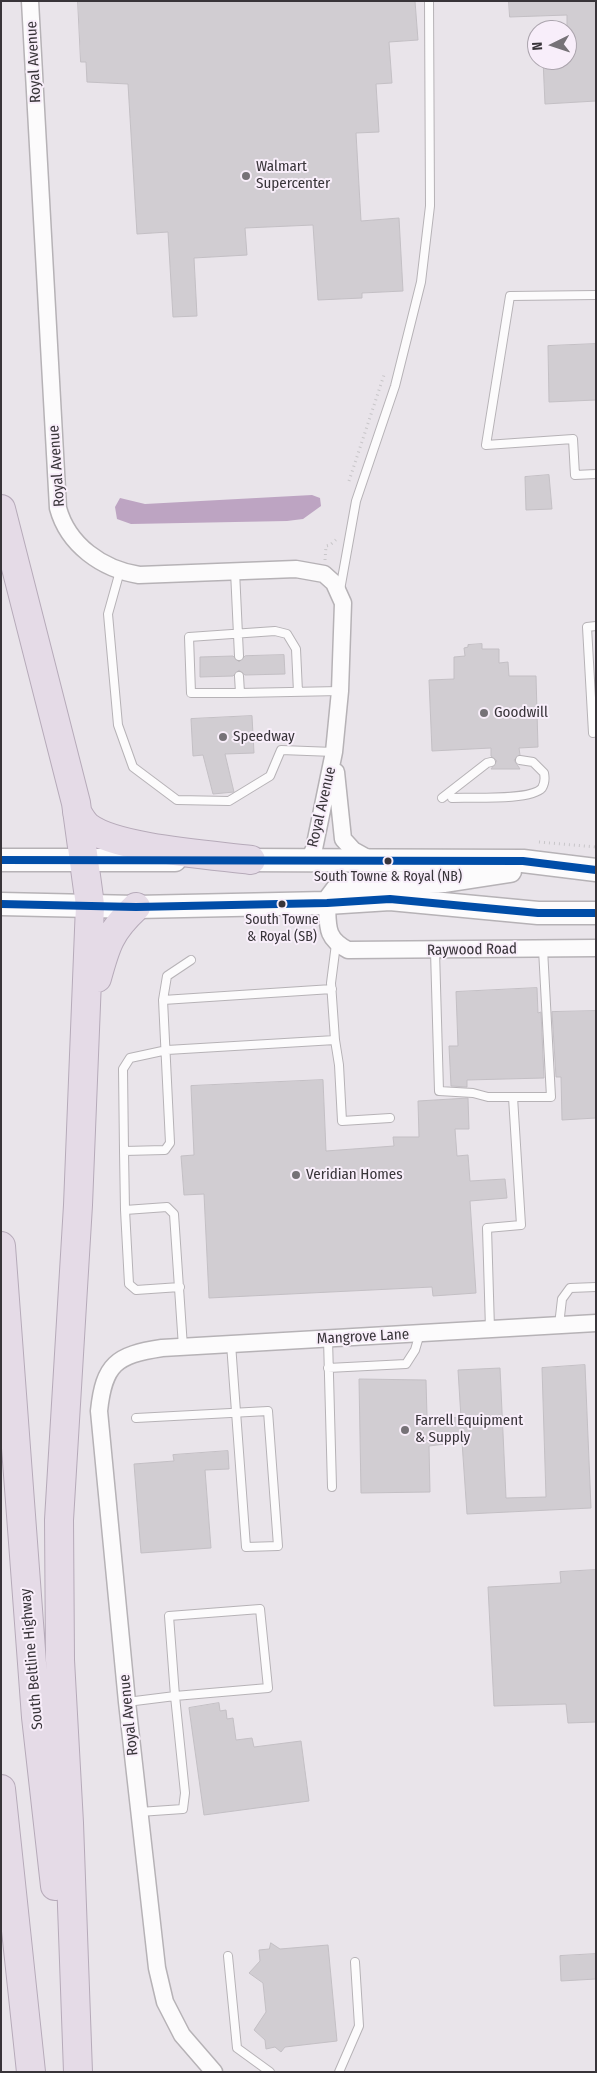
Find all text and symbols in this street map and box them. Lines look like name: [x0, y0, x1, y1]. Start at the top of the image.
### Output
north arrow: [527, 20, 577, 70]
street label: Royal Avenue: [23, 21, 45, 103]
text: N: [529, 41, 546, 51]
place label: Walmart Supercenter: [256, 158, 330, 193]
marker: Walmart Supercenter: [240, 170, 252, 182]
street label: Royal Avenue: [45, 424, 69, 508]
place label: Goodwill: [494, 704, 548, 722]
marker: Goodwill: [478, 707, 490, 719]
place label: Speedway: [233, 728, 295, 746]
marker: Speedway: [217, 731, 229, 743]
street label: Royal Avenue: [304, 765, 340, 849]
marker: South Towne & Royal (NB): [383, 856, 393, 866]
place label: South Towne & Royal (NB): [314, 869, 462, 885]
marker: South Towne & Royal (SB): [277, 899, 287, 909]
place label: South Towne & Royal (SB): [245, 912, 319, 944]
street label: Raywood Road: [427, 940, 517, 960]
place label: Veridian Homes: [306, 1166, 403, 1184]
marker: Veridian Homes: [290, 1169, 302, 1181]
street label: Mangrove Lane: [316, 1326, 410, 1348]
place label: Farrell Equipment & Supply: [415, 1412, 523, 1447]
marker: Farrell Equipment & Supply: [399, 1424, 411, 1436]
street label: South Beltline Highway: [17, 1588, 47, 1730]
street label: Royal Avenue: [116, 1673, 142, 1757]

